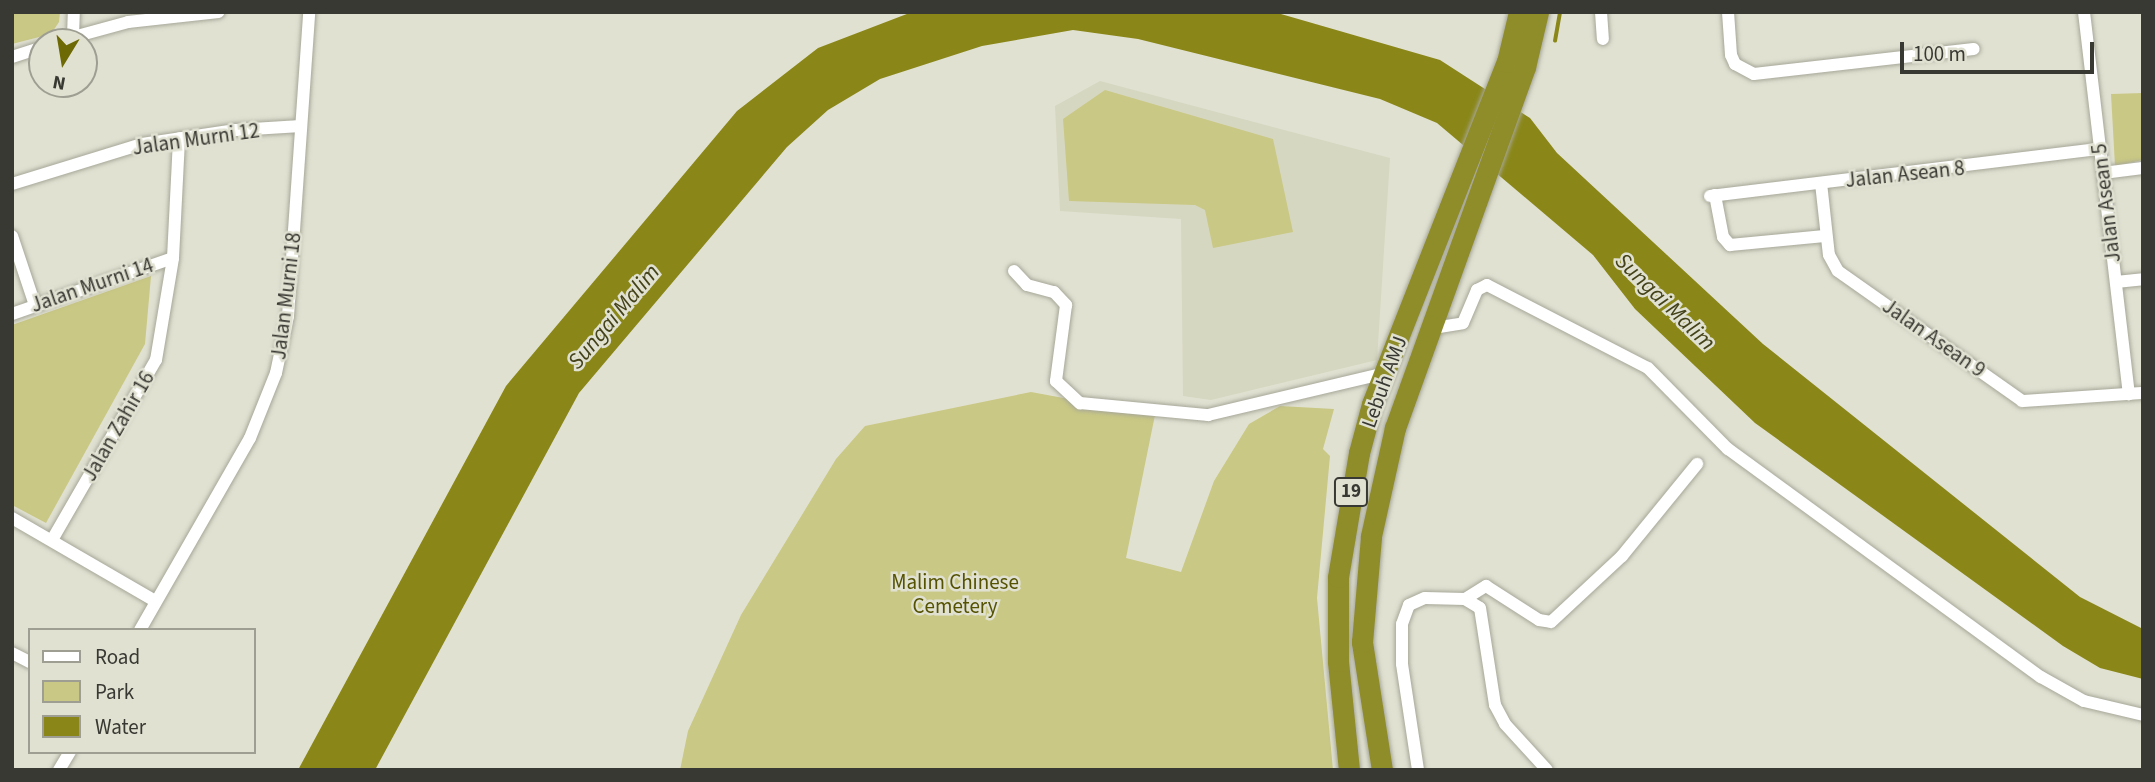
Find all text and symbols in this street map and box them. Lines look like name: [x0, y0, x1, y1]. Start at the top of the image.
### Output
north arrow: [28, 28, 98, 98]
scale bar: [1903, 28, 2097, 72]
text: 100 m: [1913, 39, 1966, 69]
text: N: [51, 68, 68, 97]
street label: Jalan Murni 12: [131, 118, 261, 160]
street label: Jalan Asean 5: [2086, 142, 2126, 264]
street label: Jalan Asean 8: [1844, 155, 1966, 193]
street label: Jalan Murni 18: [266, 231, 306, 361]
water label: Sungai Malim: [1609, 247, 1721, 357]
street label: Jalan Murni 14: [27, 252, 157, 318]
water label: Sungai Malim: [562, 259, 666, 375]
street label: Jalan Asean 9: [1878, 293, 1990, 383]
street label: Lebuh AMJ: [1356, 333, 1412, 431]
street label: Jalan Zahir 16: [76, 367, 160, 485]
road number: 19: [1334, 477, 1368, 508]
park label: Malim Chinese Cemetery: [891, 569, 1019, 619]
legend: [28, 628, 256, 754]
text: Road: [95, 642, 140, 672]
text: Park: [95, 677, 134, 707]
text: Water: [95, 712, 146, 742]

